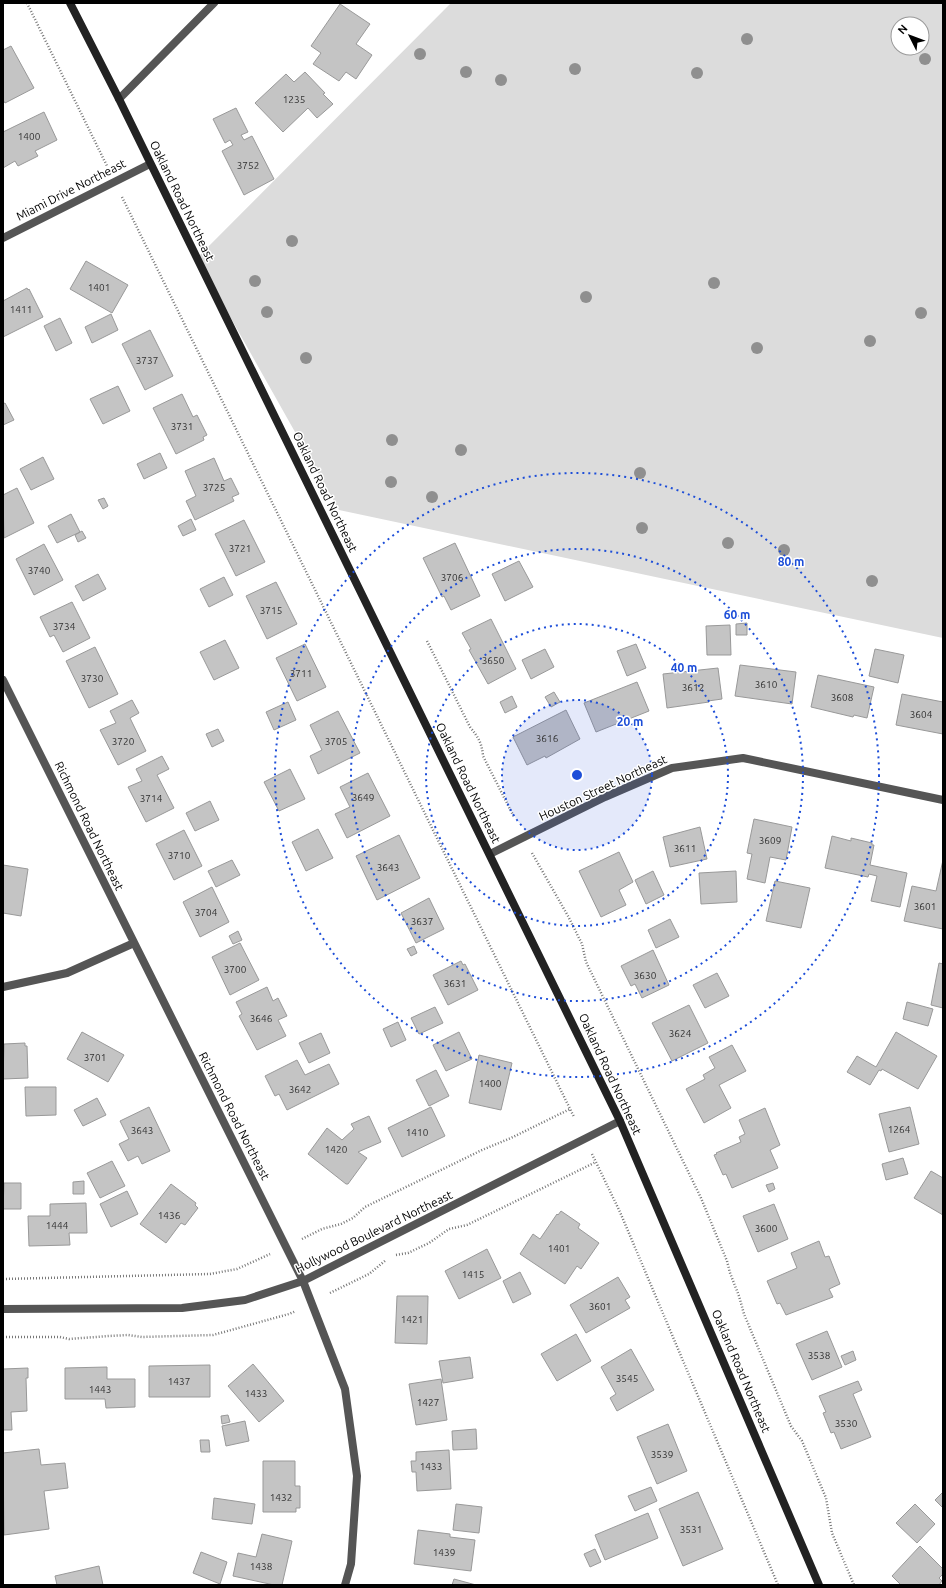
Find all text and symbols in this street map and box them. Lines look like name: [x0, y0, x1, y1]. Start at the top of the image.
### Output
north arrow: [890, 16, 930, 56]
text: N: [895, 22, 910, 36]
house number: 1235: [283, 94, 305, 105]
house number: 1400: [18, 131, 41, 142]
street label: Oakland Road Northeast: [148, 138, 217, 263]
street label: Miami Drive Northeast: [14, 156, 128, 223]
house number: 3752: [237, 160, 259, 171]
house number: 1401: [88, 282, 110, 293]
house number: 1411: [10, 304, 32, 315]
house number: 3737: [136, 355, 158, 366]
house number: 3731: [171, 421, 193, 432]
street label: Oakland Road Northeast: [291, 429, 360, 554]
house number: 3725: [203, 482, 225, 493]
house number: 3721: [229, 543, 251, 554]
text: 80 m: [778, 555, 804, 568]
house number: 3740: [28, 565, 51, 576]
house number: 3706: [441, 572, 464, 583]
house number: 3715: [260, 605, 282, 616]
text: 60 m: [724, 608, 750, 621]
house number: 3734: [53, 621, 76, 632]
house number: 3650: [482, 655, 505, 666]
text: 40 m: [671, 661, 697, 674]
house number: 3711: [290, 668, 312, 679]
house number: 3730: [81, 673, 104, 684]
house number: 3610: [755, 679, 778, 690]
house number: 3612: [682, 682, 704, 693]
house number: 3608: [831, 692, 854, 703]
house number: 3604: [910, 709, 933, 720]
text: 20 m: [617, 715, 643, 728]
street label: Oakland Road Northeast: [434, 720, 503, 845]
house number: 3616: [536, 733, 559, 744]
house number: 3720: [112, 736, 135, 747]
house number: 3705: [325, 736, 347, 747]
street label: Houston Street Northeast: [537, 752, 669, 823]
street label: Richmond Road Northeast: [53, 759, 126, 893]
centre of rings: [570, 768, 584, 782]
house number: 3649: [352, 792, 374, 803]
house number: 3714: [140, 793, 163, 804]
house number: 3609: [759, 835, 781, 846]
house number: 3611: [674, 843, 696, 854]
house number: 3710: [168, 850, 191, 861]
house number: 3643: [377, 862, 399, 873]
house number: 3601: [914, 901, 936, 912]
house number: 3704: [195, 907, 218, 918]
house number: 3637: [411, 916, 433, 927]
house number: 3700: [224, 964, 247, 975]
house number: 3630: [634, 970, 657, 981]
house number: 3631: [444, 978, 466, 989]
street label: Oakland Road Northeast: [577, 1011, 644, 1137]
house number: 3646: [250, 1013, 273, 1024]
house number: 3624: [669, 1028, 692, 1039]
street label: Richmond Road Northeast: [196, 1050, 273, 1182]
house number: 3701: [84, 1052, 106, 1063]
house number: 1400: [479, 1078, 502, 1089]
house number: 3642: [289, 1084, 311, 1095]
house number: 1264: [888, 1124, 911, 1135]
house number: 3643: [131, 1125, 153, 1136]
house number: 1410: [406, 1127, 429, 1138]
house number: 1420: [325, 1144, 348, 1155]
street label: Hollywood Boulevard Northeast: [293, 1188, 455, 1275]
house number: 1436: [158, 1210, 181, 1221]
house number: 1444: [46, 1220, 69, 1231]
house number: 3600: [755, 1223, 778, 1234]
house number: 1401: [548, 1243, 570, 1254]
house number: 1415: [462, 1269, 484, 1280]
house number: 3601: [589, 1301, 611, 1312]
street label: Oakland Road Northeast: [710, 1307, 773, 1435]
house number: 1421: [401, 1314, 423, 1325]
house number: 3538: [808, 1350, 831, 1361]
house number: 3545: [616, 1373, 638, 1384]
house number: 1437: [168, 1376, 190, 1387]
house number: 1443: [89, 1384, 111, 1395]
house number: 1433: [245, 1388, 267, 1399]
house number: 1427: [417, 1397, 439, 1408]
house number: 3530: [835, 1418, 858, 1429]
house number: 3539: [651, 1449, 673, 1460]
house number: 1433: [420, 1461, 442, 1472]
house number: 1432: [270, 1492, 292, 1503]
house number: 3531: [680, 1524, 702, 1535]
house number: 1439: [433, 1547, 455, 1558]
house number: 1438: [250, 1561, 273, 1572]

